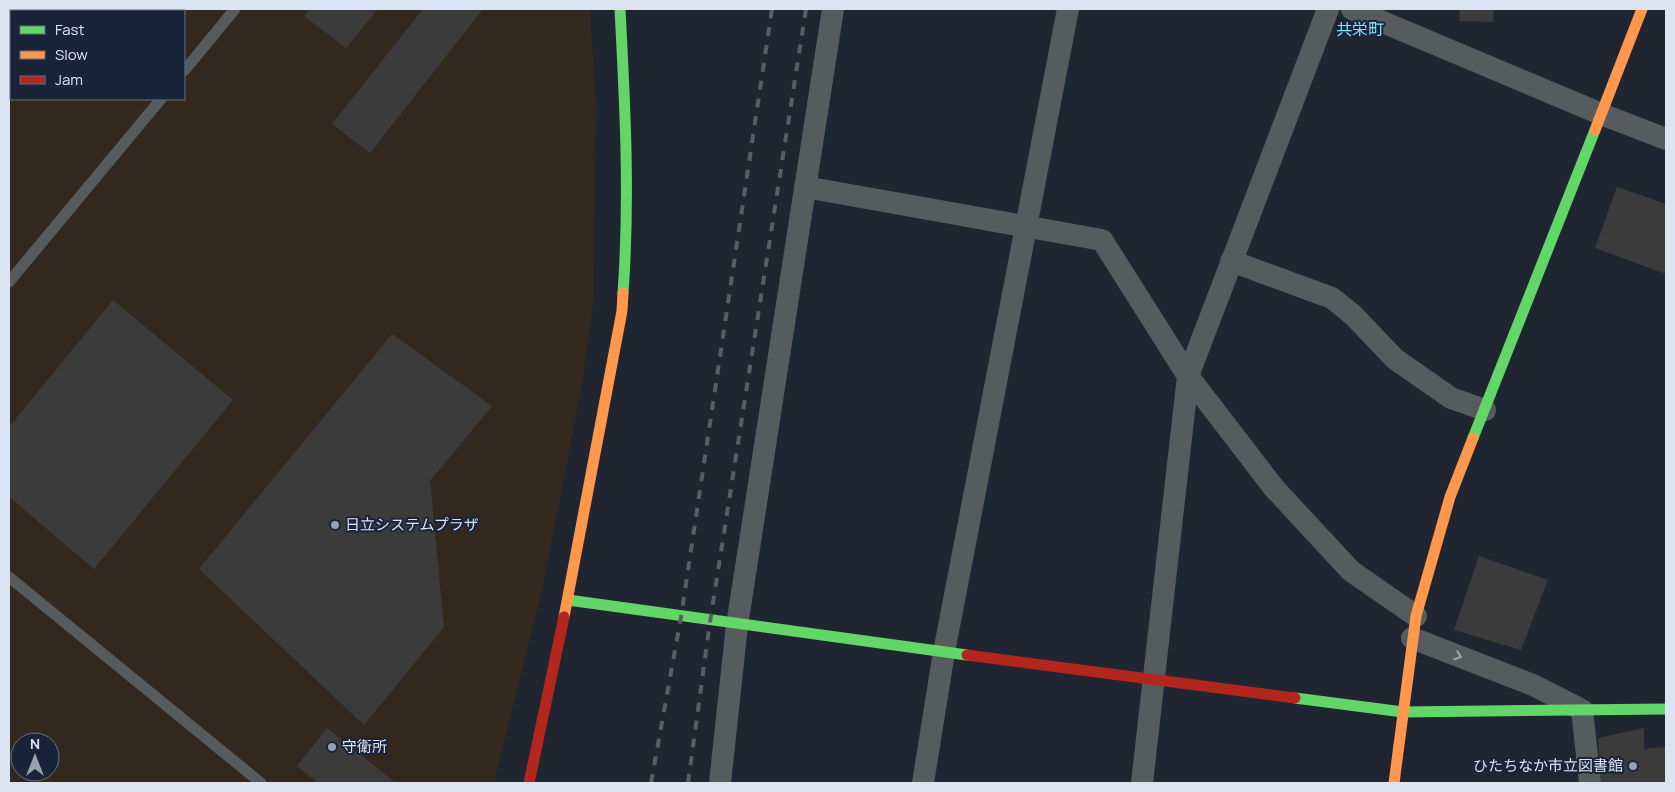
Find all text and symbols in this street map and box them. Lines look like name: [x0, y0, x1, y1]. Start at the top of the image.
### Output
legend: [10, 10, 185, 100]
district label: 共栄町: [1336, 18, 1384, 40]
text: Fast: [55, 19, 84, 40]
text: Slow: [55, 44, 88, 65]
text: Jam: [55, 69, 83, 90]
place label: 日立システムプラザ: [345, 514, 479, 535]
marker: 日立システムプラザ: [329, 519, 341, 531]
one-way arrow: [1453, 650, 1462, 660]
north arrow: [10, 732, 60, 782]
text: N: [30, 734, 40, 753]
place label: 守衛所: [342, 736, 387, 757]
marker: 守衛所: [326, 741, 338, 753]
place label: ひたちなか市立図書館: [1473, 755, 1623, 776]
marker: ひたちなか市立図書館: [1627, 760, 1639, 772]

